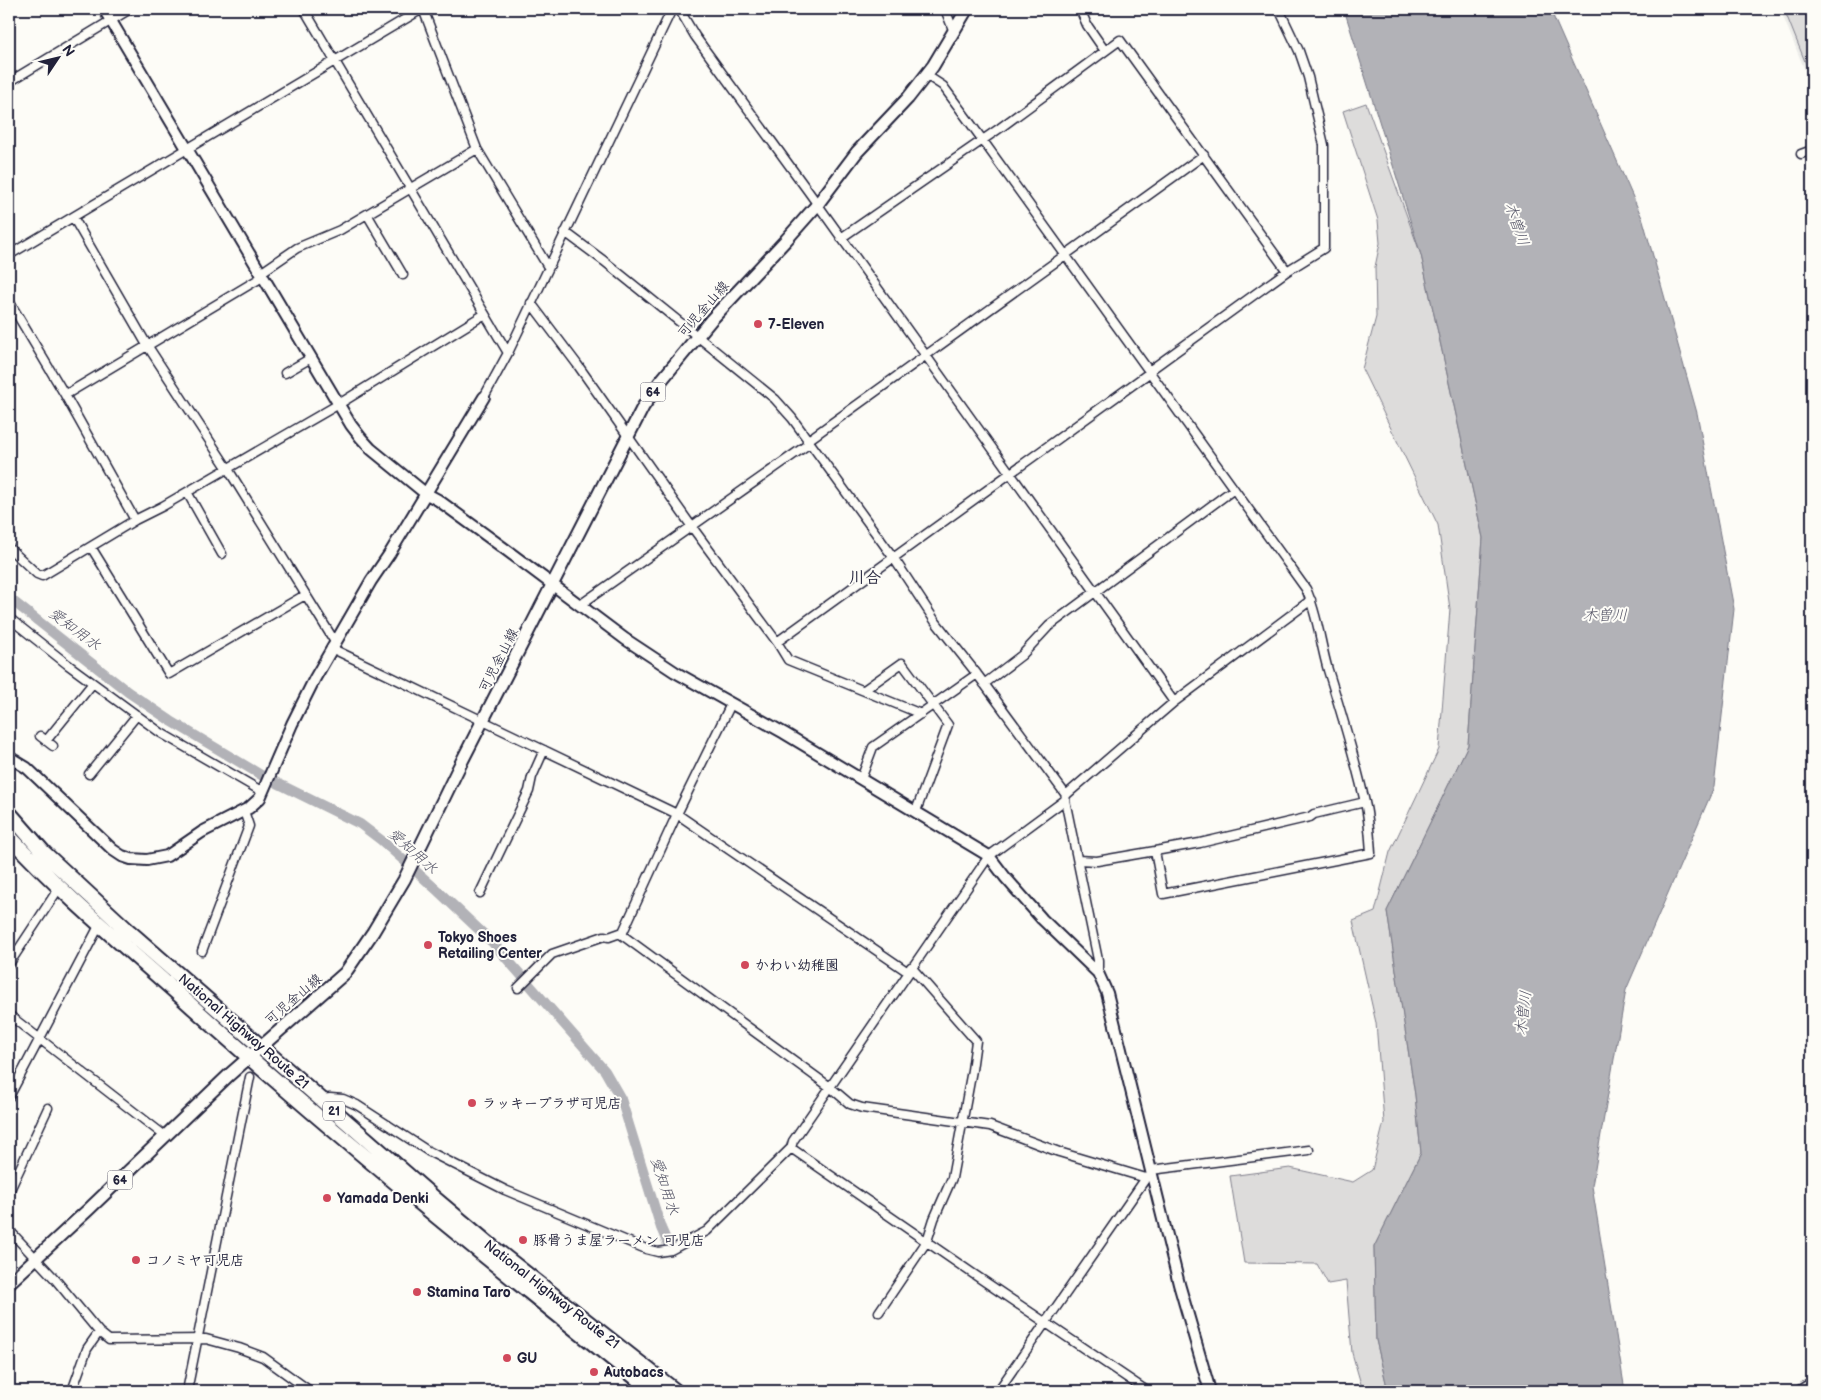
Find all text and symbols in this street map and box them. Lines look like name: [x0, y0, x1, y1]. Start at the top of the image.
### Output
north arrow: [32, 32, 82, 82]
text: N: [58, 42, 78, 60]
water label: 木曽川: [1500, 200, 1533, 249]
street label: 可児金山線: [674, 277, 733, 341]
place label: 7-Eleven: [768, 316, 825, 333]
marker: 7-Eleven: [752, 318, 764, 330]
road number: 64: [640, 382, 666, 402]
district label: 川合: [849, 569, 881, 588]
water label: 愛知用水: [45, 604, 104, 655]
water label: 木曽川: [1582, 606, 1628, 625]
street label: 可児金山線: [475, 625, 522, 695]
water label: 愛知用水: [384, 824, 441, 879]
place label: Tokyo Shoes Retailing Center: [438, 929, 542, 962]
marker: Tokyo Shoes Retailing Center: [422, 939, 434, 951]
place label: かわい幼稚園: [755, 957, 839, 974]
marker: かわい幼稚園: [739, 959, 751, 971]
street label: National Highway Route 21: [175, 970, 312, 1093]
street label: 可児金山線: [261, 970, 325, 1029]
water label: 木曽川: [1511, 990, 1536, 1037]
place label: ラッキープラザ可児店: [482, 1095, 621, 1112]
marker: ラッキープラザ可児店: [466, 1097, 478, 1109]
road number: 21: [323, 1102, 345, 1120]
water label: 愛知用水: [646, 1155, 683, 1218]
road number: 64: [108, 1170, 132, 1190]
place label: Yamada Denki: [337, 1190, 429, 1207]
marker: Yamada Denki: [321, 1192, 333, 1204]
place label: 豚骨うま屋ラーメン 可児店: [533, 1232, 705, 1249]
marker: 豚骨うま屋ラーメン 可児店: [517, 1234, 529, 1246]
street label: National Highway Route 21: [481, 1236, 623, 1353]
place label: コノミヤ可児店: [146, 1252, 244, 1269]
marker: コノミヤ可児店: [130, 1254, 142, 1266]
place label: Stamina Taro: [427, 1284, 511, 1301]
marker: Stamina Taro: [411, 1286, 423, 1298]
place label: GU: [517, 1350, 537, 1367]
marker: GU: [501, 1352, 513, 1364]
place label: Autobacs: [603, 1364, 664, 1381]
marker: Autobacs: [588, 1366, 600, 1378]

